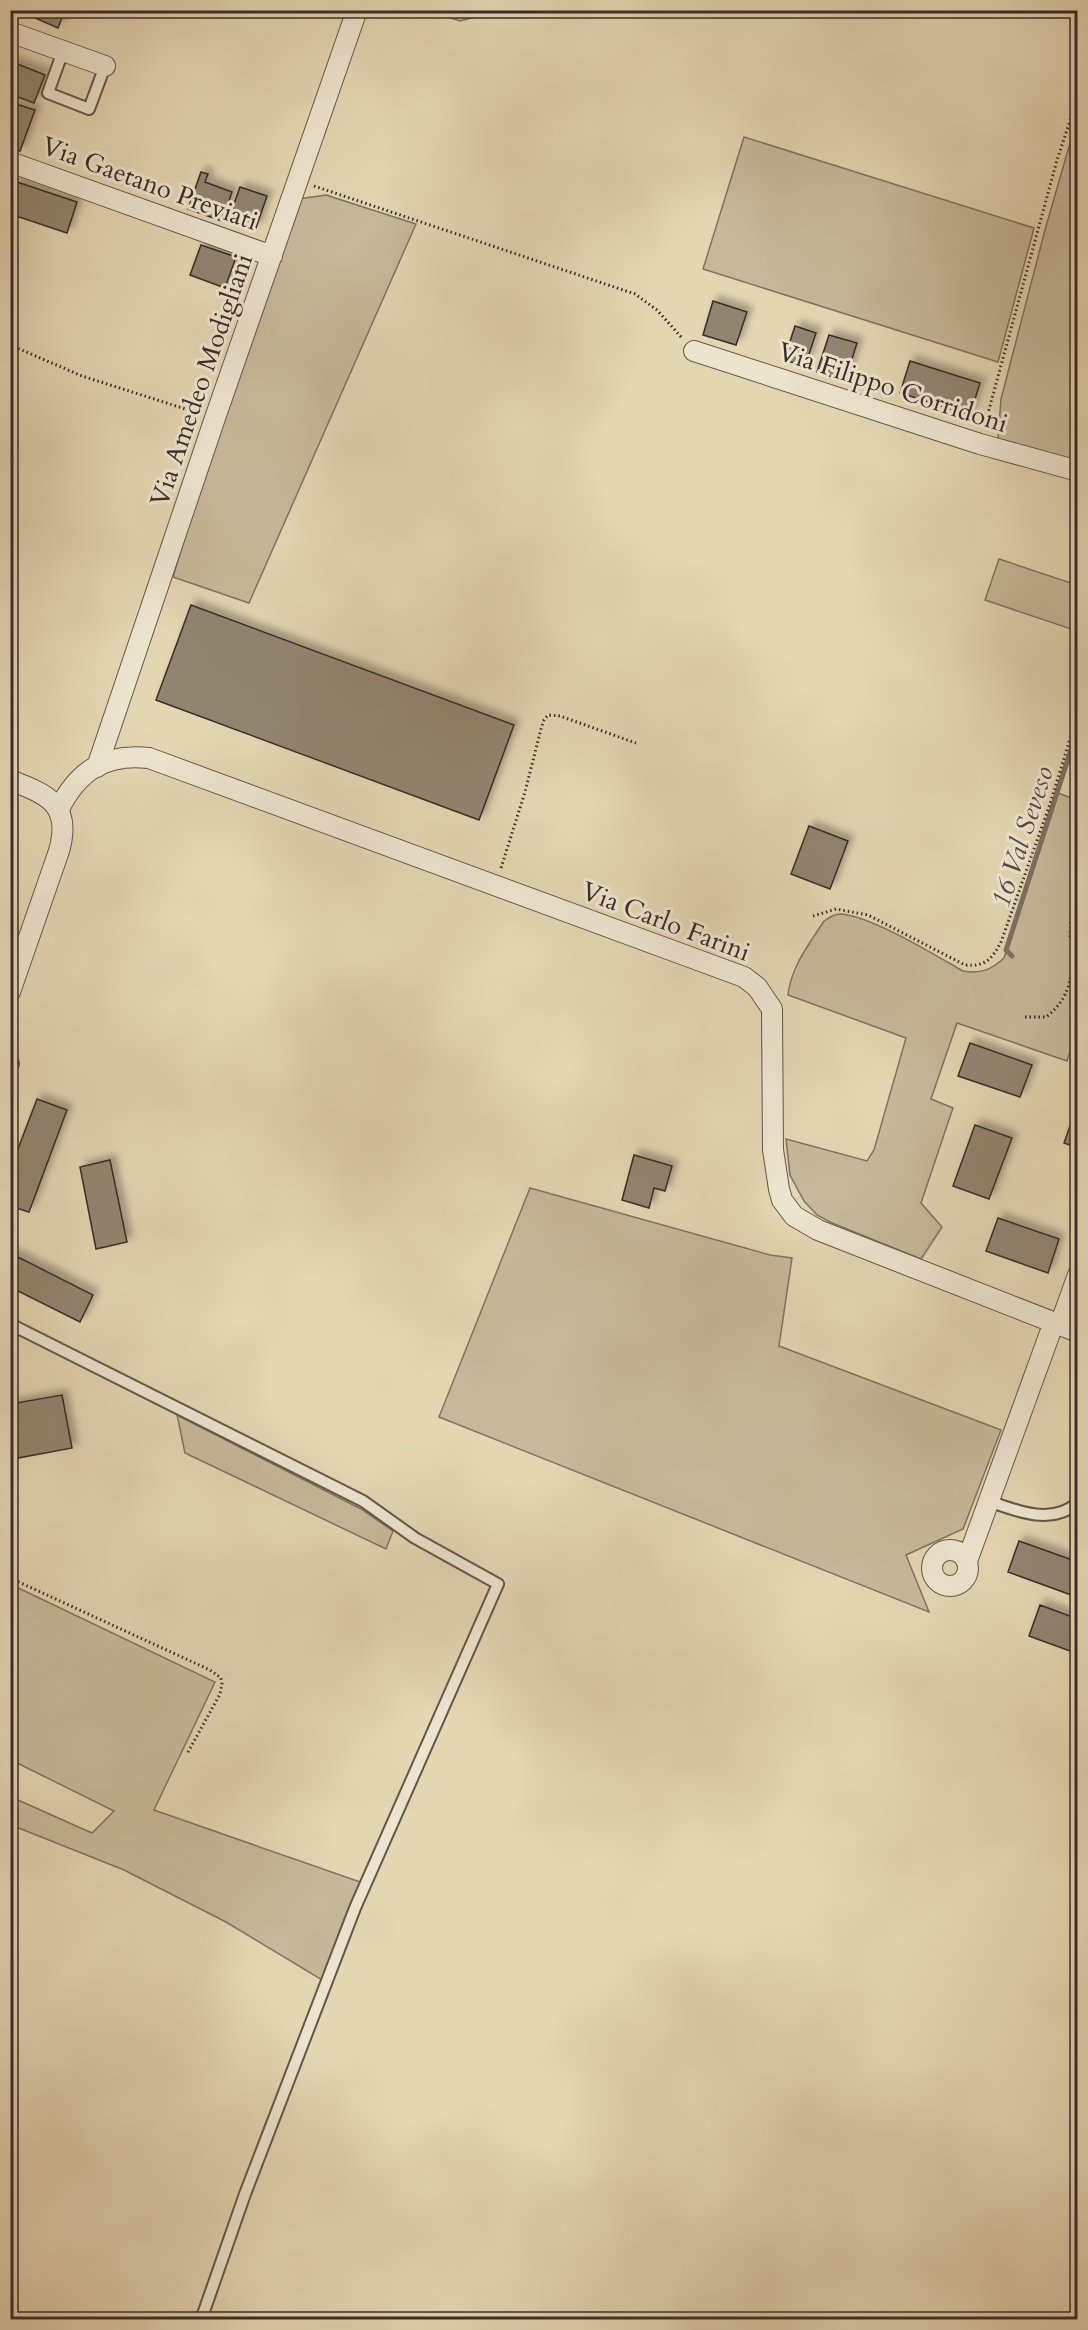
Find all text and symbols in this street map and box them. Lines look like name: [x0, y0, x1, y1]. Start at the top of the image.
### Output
street label: Via Gaetano Previati: [37, 128, 263, 239]
street label: Via Amedeo Modigliani: [142, 249, 261, 511]
street label: Via Filippo Corridoni: [773, 334, 1012, 441]
water label: 16 Val Seveso: [982, 761, 1063, 913]
street label: Via Carlo Farini: [577, 873, 755, 970]

